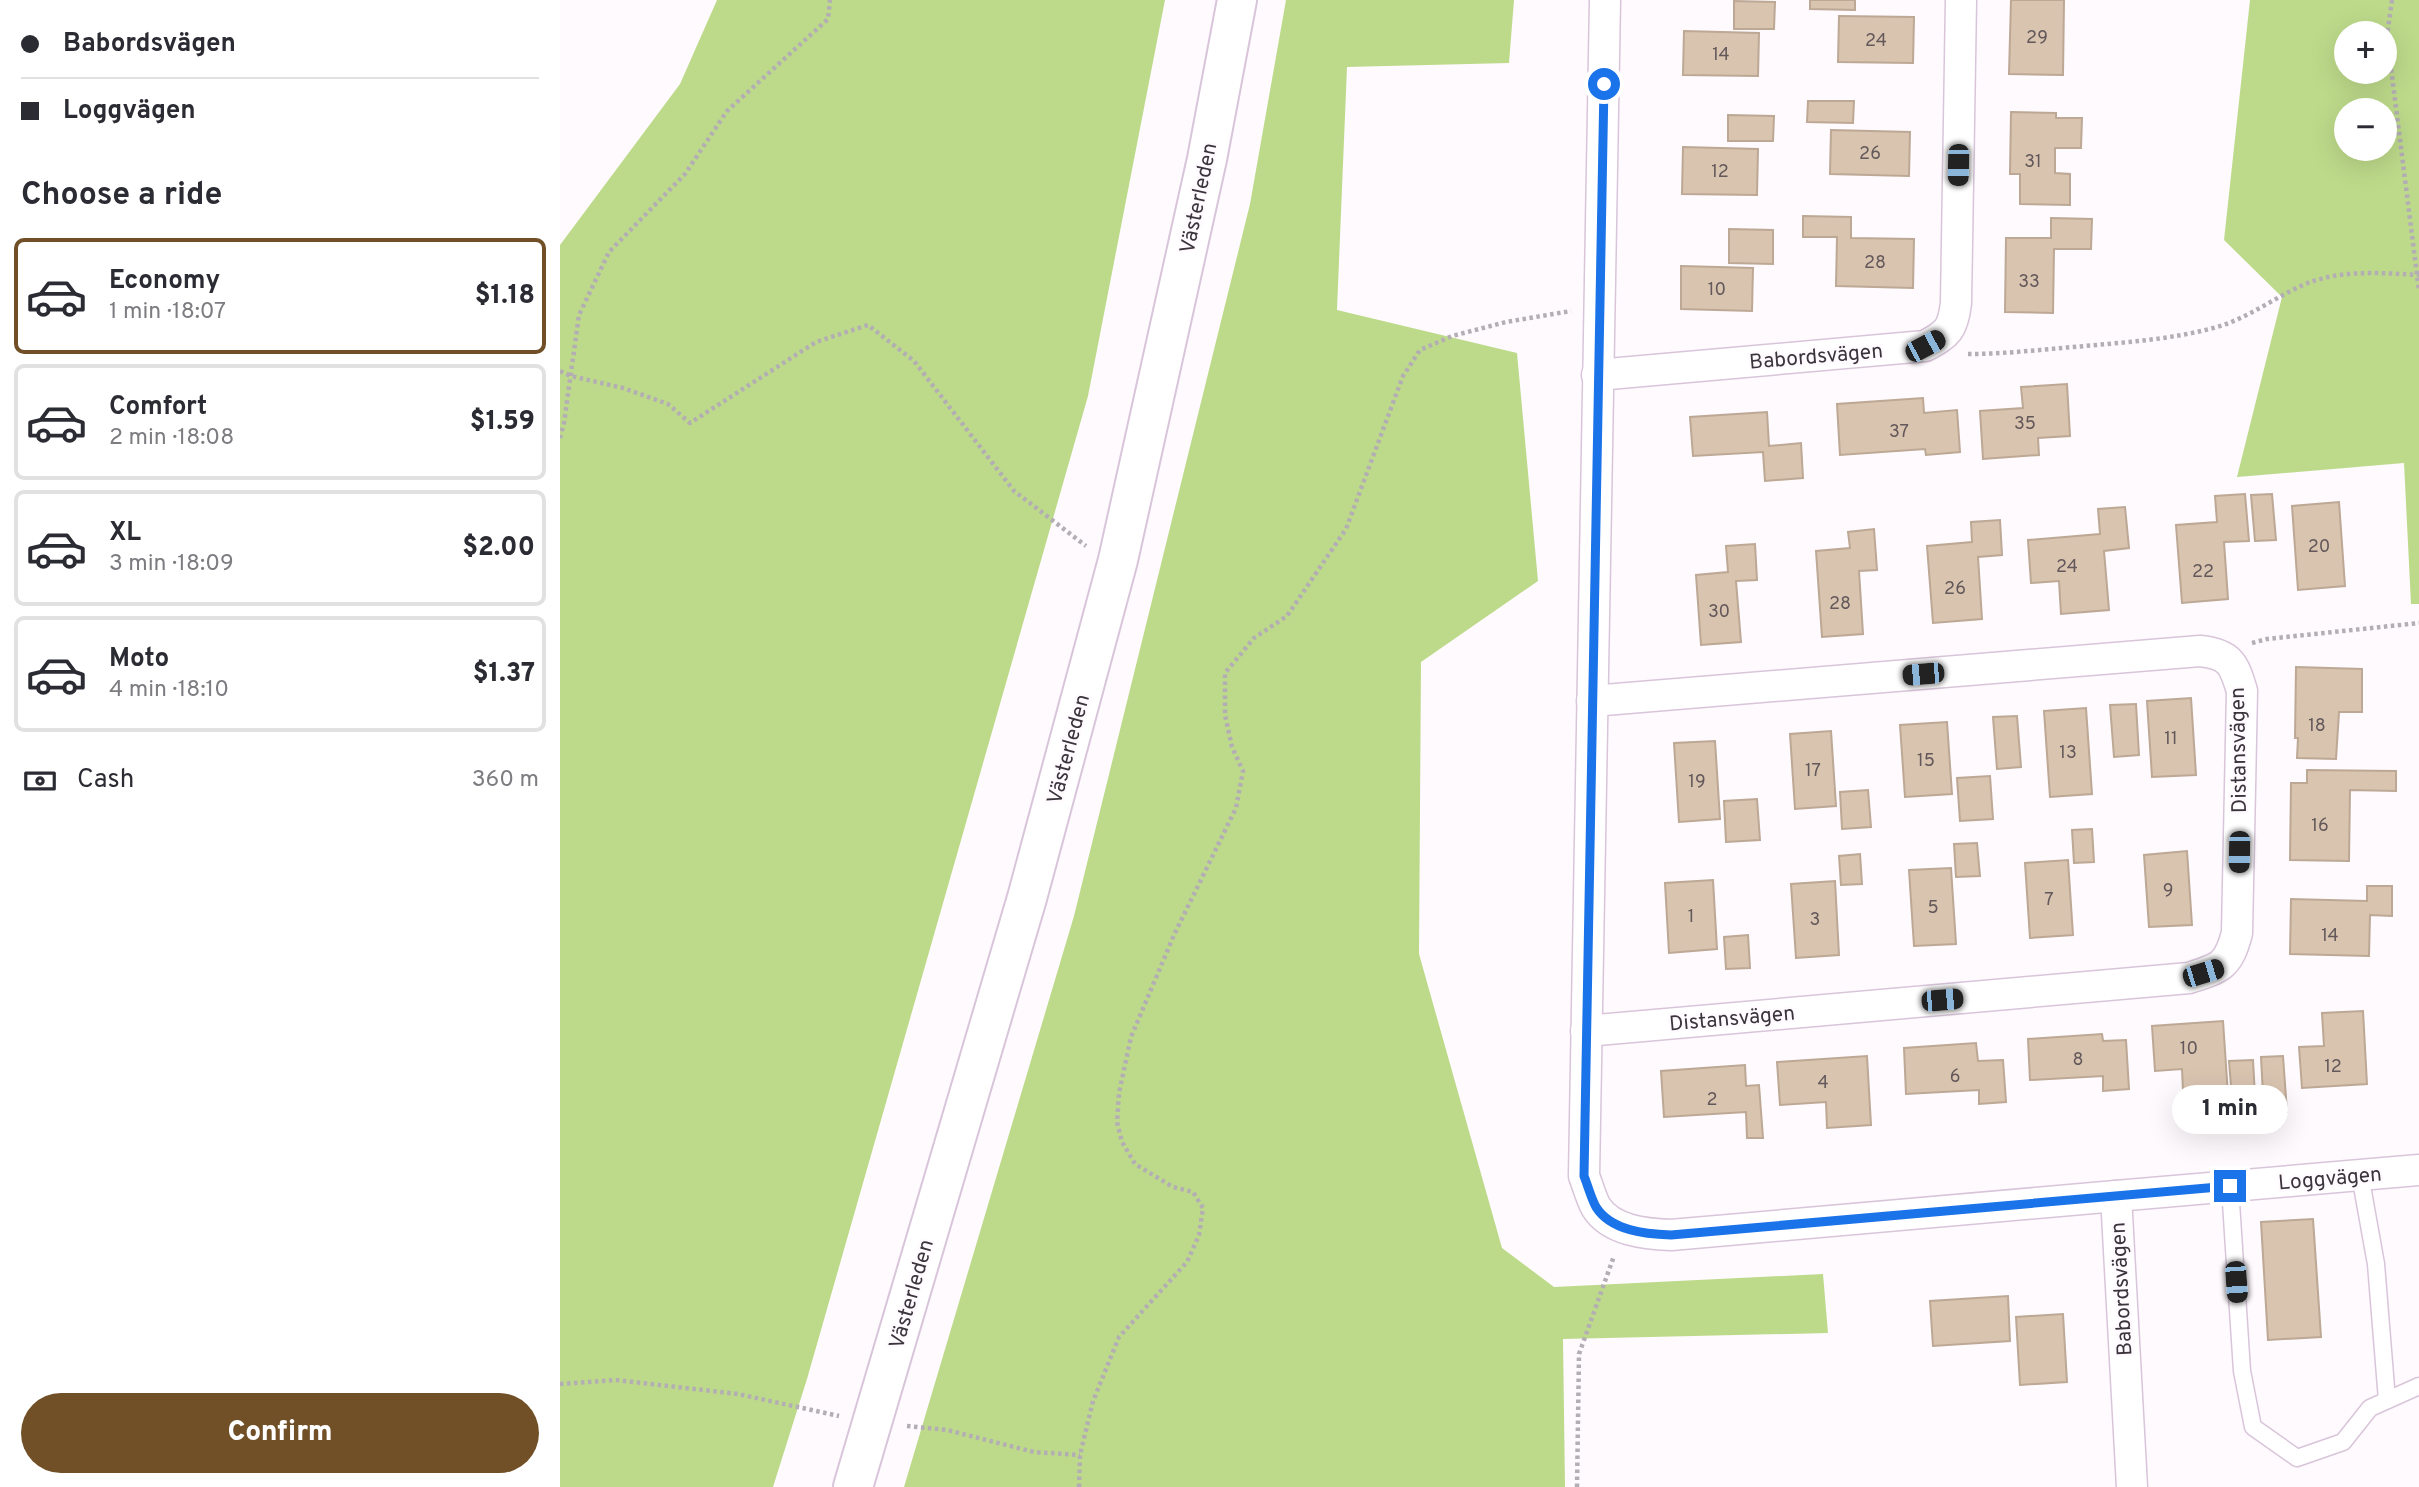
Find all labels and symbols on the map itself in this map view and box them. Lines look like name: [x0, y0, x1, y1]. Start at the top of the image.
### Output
house number: 29: [2026, 27, 2048, 50]
house number: 24: [1865, 30, 1887, 53]
house number: 14: [1712, 44, 1730, 67]
route start: [1588, 68, 1620, 100]
street label: Västerleden: [1175, 140, 1224, 256]
house number: 26: [1859, 143, 1881, 166]
car: [1948, 144, 1969, 186]
house number: 31: [2024, 151, 2042, 174]
house number: 12: [1711, 161, 1729, 184]
house number: 28: [1864, 252, 1886, 275]
house number: 33: [2018, 271, 2040, 294]
house number: 10: [1708, 279, 1726, 302]
car: [1902, 327, 1949, 365]
street label: Babordsvägen: [1748, 338, 1884, 377]
house number: 35: [2014, 413, 2036, 436]
house number: 37: [1889, 421, 1909, 444]
house number: 20: [2308, 536, 2330, 559]
house number: 24: [2056, 556, 2078, 579]
house number: 22: [2192, 561, 2214, 584]
house number: 26: [1944, 578, 1966, 601]
house number: 28: [1829, 593, 1851, 616]
house number: 30: [1708, 601, 1730, 624]
car: [1902, 662, 1945, 686]
street label: Distansvägen: [2225, 687, 2254, 813]
street label: Västerleden: [1042, 691, 1097, 807]
house number: 18: [2308, 715, 2326, 738]
house number: 11: [2164, 728, 2178, 751]
house number: 13: [2059, 742, 2077, 765]
house number: 15: [1917, 750, 1935, 773]
house number: 17: [1805, 760, 1821, 783]
house number: 19: [1688, 771, 1706, 794]
house number: 16: [2311, 815, 2329, 838]
car: [2229, 831, 2250, 873]
house number: 9: [2163, 880, 2173, 903]
house number: 7: [2044, 889, 2054, 912]
house number: 5: [1927, 897, 1939, 920]
house number: 1: [1688, 906, 1694, 929]
house number: 3: [1810, 909, 1820, 932]
house number: 14: [2321, 925, 2339, 948]
car: [2180, 957, 2227, 989]
car: [1921, 988, 1964, 1012]
street label: Distansvägen: [1668, 1001, 1796, 1038]
house number: 10: [2180, 1038, 2198, 1061]
house number: 8: [2073, 1049, 2084, 1072]
house number: 12: [2324, 1056, 2342, 1079]
house number: 6: [1950, 1066, 1960, 1089]
house number: 4: [1817, 1072, 1829, 1095]
callout: 1 min: [2172, 1084, 2288, 1134]
house number: 2: [1706, 1089, 1718, 1112]
street label: Loggvägen: [2277, 1162, 2383, 1197]
route end: [2214, 1170, 2246, 1202]
street label: Babordsvägen: [2106, 1221, 2139, 1357]
street label: Västerleden: [884, 1237, 941, 1352]
car: [2225, 1260, 2248, 1304]

